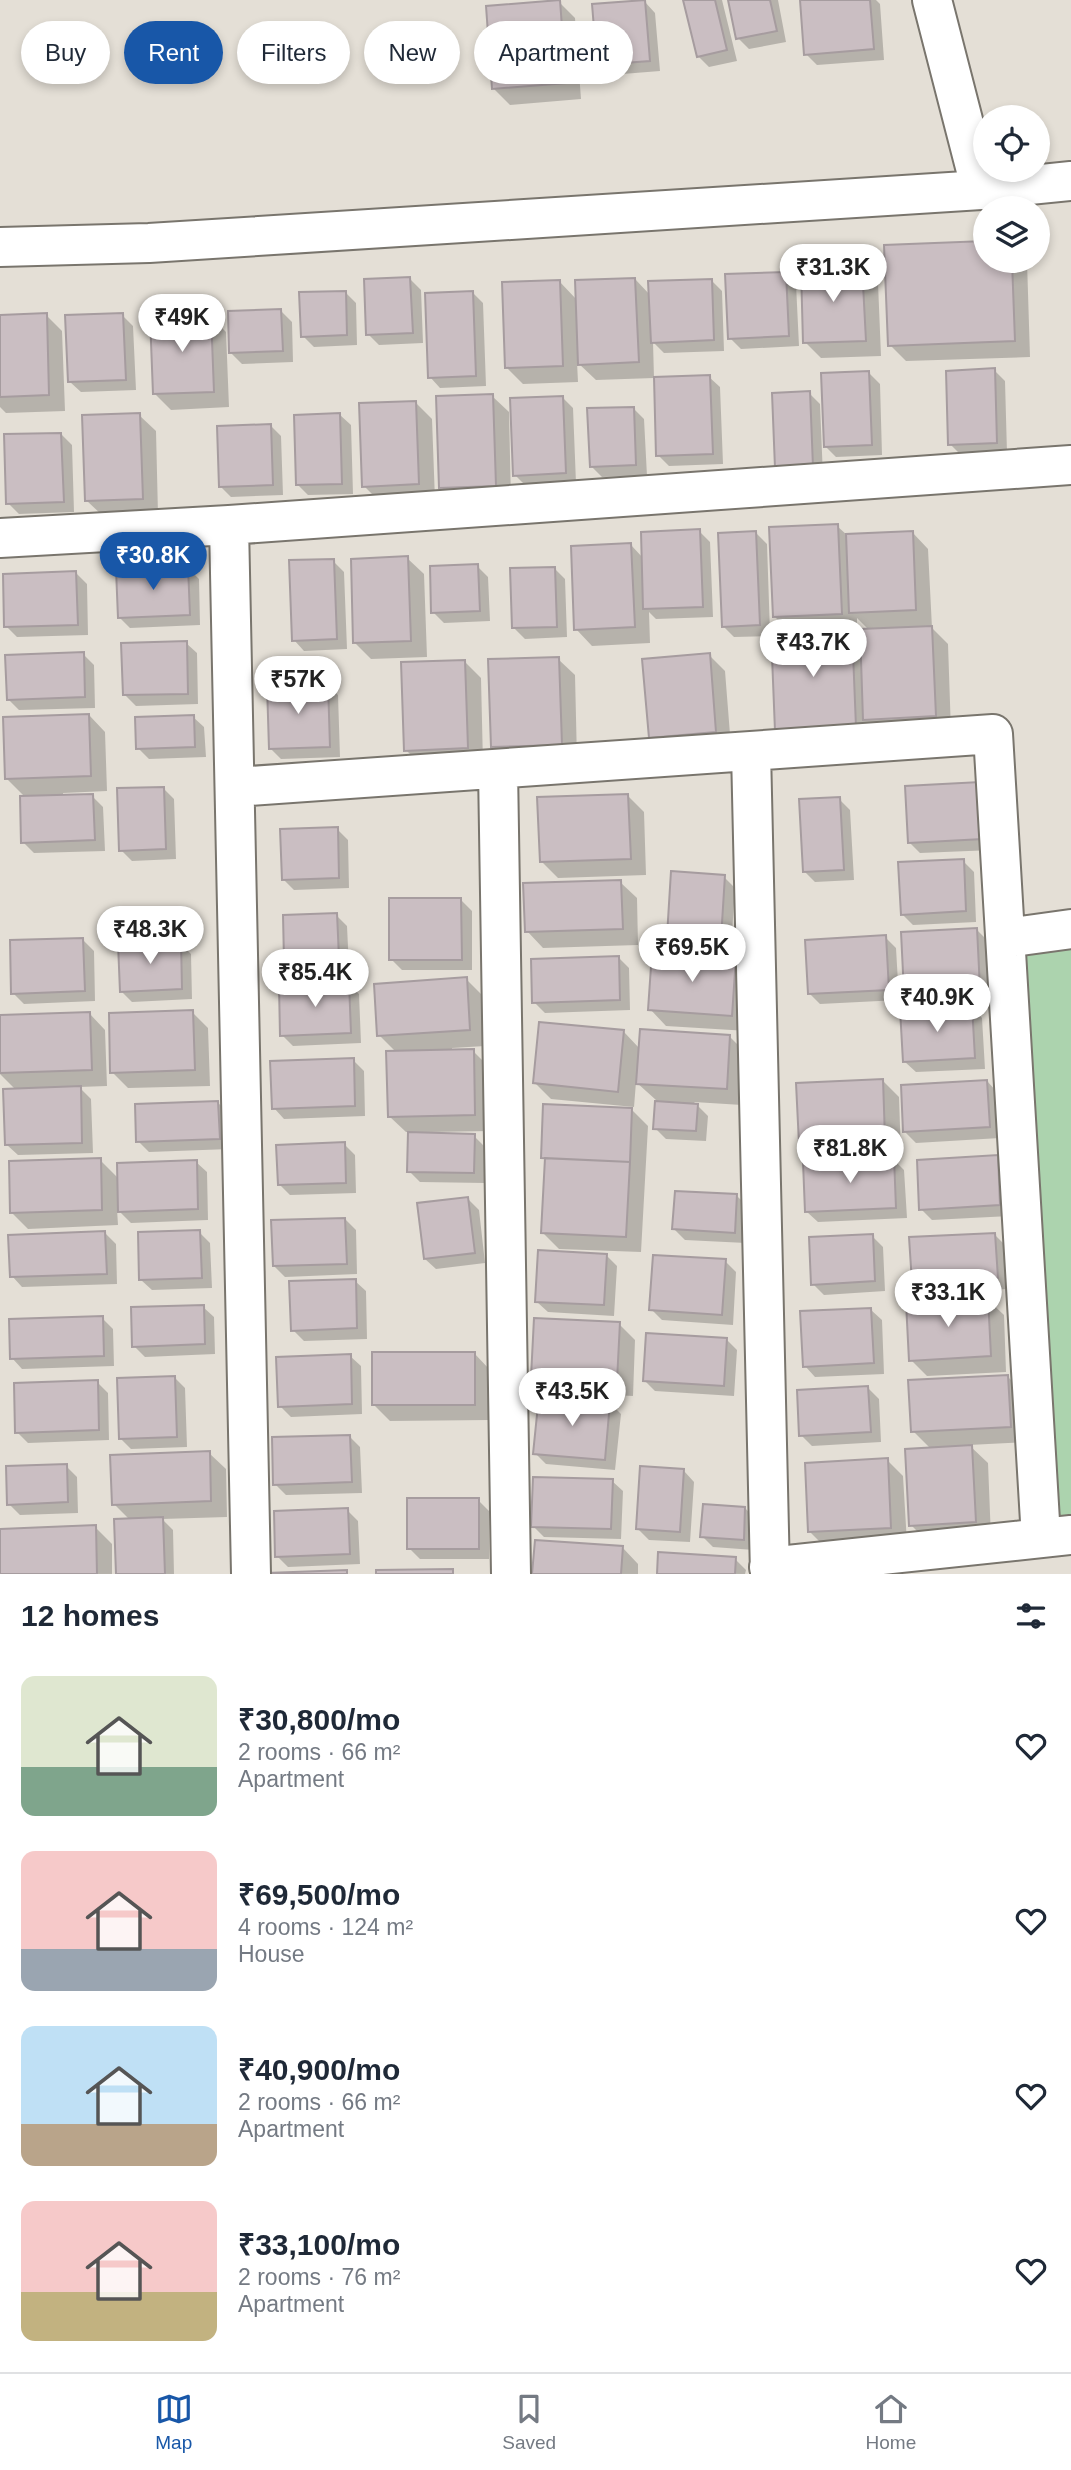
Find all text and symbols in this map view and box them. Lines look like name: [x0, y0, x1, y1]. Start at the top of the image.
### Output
chip: Buy: [21, 21, 110, 84]
chip: Rent: [124, 21, 223, 84]
chip: Filters: [237, 21, 350, 84]
chip: New: [364, 21, 460, 84]
chip: Apartment: [474, 21, 633, 84]
map controls: [973, 105, 1050, 273]
button: locate: [973, 105, 1050, 182]
button: layers: [973, 196, 1050, 273]
pin: ₹31.3K: [776, 244, 890, 304]
text: ₹31.3K: [796, 254, 870, 280]
pin: ₹49K: [141, 294, 223, 354]
text: ₹49K: [154, 304, 210, 330]
pin: ₹30.8K: [96, 532, 210, 592]
text: ₹30.8K: [116, 542, 190, 568]
pin: ₹43.7K: [756, 620, 870, 679]
text: ₹43.7K: [776, 629, 850, 655]
pin: ₹57K: [257, 656, 339, 716]
text: ₹57K: [270, 666, 326, 692]
pin: ₹48.3K: [93, 906, 207, 966]
text: ₹48.3K: [113, 916, 187, 942]
pin: ₹69.5K: [635, 925, 749, 984]
text: ₹69.5K: [655, 934, 729, 960]
pin: ₹85.4K: [258, 950, 372, 1009]
text: ₹85.4K: [278, 959, 352, 985]
pin: ₹40.9K: [880, 974, 994, 1034]
text: ₹40.9K: [900, 984, 974, 1010]
pin: ₹81.8K: [793, 1126, 907, 1185]
text: ₹81.8K: [813, 1135, 887, 1161]
pin: ₹33.1K: [891, 1270, 1005, 1329]
text: ₹33.1K: [911, 1279, 985, 1305]
pin: ₹43.5K: [515, 1368, 629, 1428]
text: ₹43.5K: [535, 1378, 609, 1404]
icon: filters: [1012, 1597, 1050, 1635]
text: 12 homes: [21, 1599, 159, 1632]
text: ₹30,800/mo: [238, 1703, 400, 1736]
icon: home: [77, 1704, 161, 1788]
icon: heart: [1012, 1727, 1050, 1765]
text: 2 rooms · 66 m²: [238, 1739, 400, 1765]
text: Apartment: [238, 1766, 344, 1792]
text: ₹69,500/mo: [238, 1878, 400, 1911]
icon: home: [77, 1879, 161, 1963]
icon: heart: [1012, 1902, 1050, 1940]
text: 4 rooms · 124 m²: [238, 1914, 413, 1940]
text: House: [238, 1941, 304, 1967]
text: ₹40,900/mo: [238, 2053, 400, 2086]
icon: home: [77, 2054, 161, 2138]
icon: heart: [1012, 2077, 1050, 2115]
text: 2 rooms · 66 m²: [238, 2089, 400, 2115]
text: Apartment: [238, 2116, 344, 2142]
text: ₹33,100/mo: [238, 2228, 400, 2261]
icon: home: [77, 2229, 161, 2313]
icon: heart: [1012, 2252, 1050, 2290]
text: 2 rooms · 76 m²: [238, 2264, 400, 2290]
text: Apartment: [238, 2291, 344, 2317]
tab: Map: [155, 2390, 193, 2454]
tab: Saved: [502, 2390, 556, 2454]
tab: Home: [866, 2390, 916, 2454]

